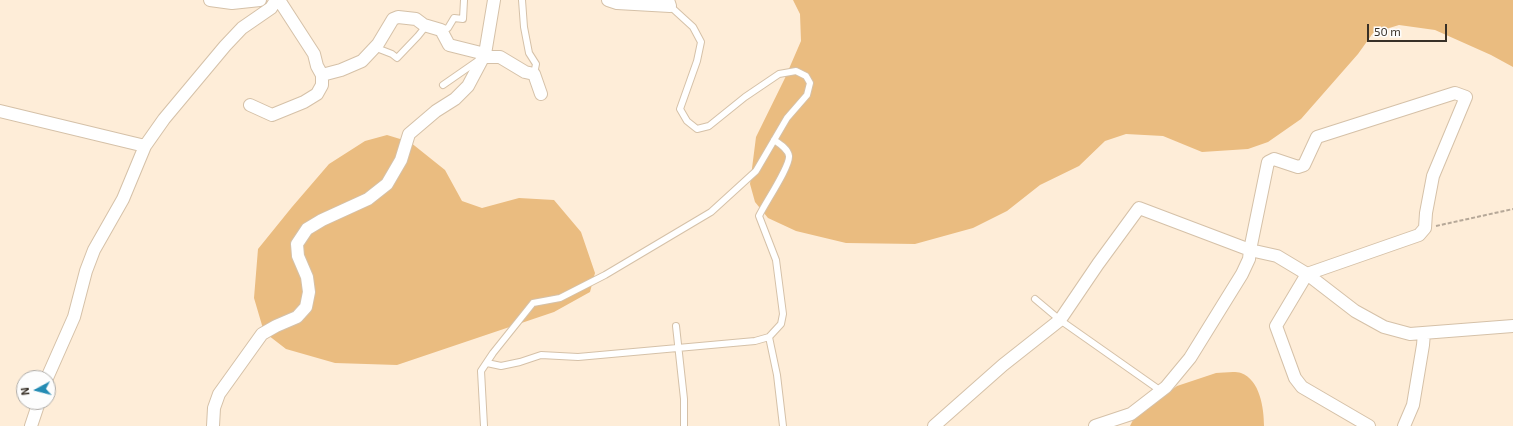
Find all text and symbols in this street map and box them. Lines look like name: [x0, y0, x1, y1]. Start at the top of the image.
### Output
scale bar: [1369, 16, 1449, 42]
text: 50 m: [1374, 24, 1401, 38]
north arrow: [16, 370, 56, 410]
text: N: [18, 387, 32, 396]

